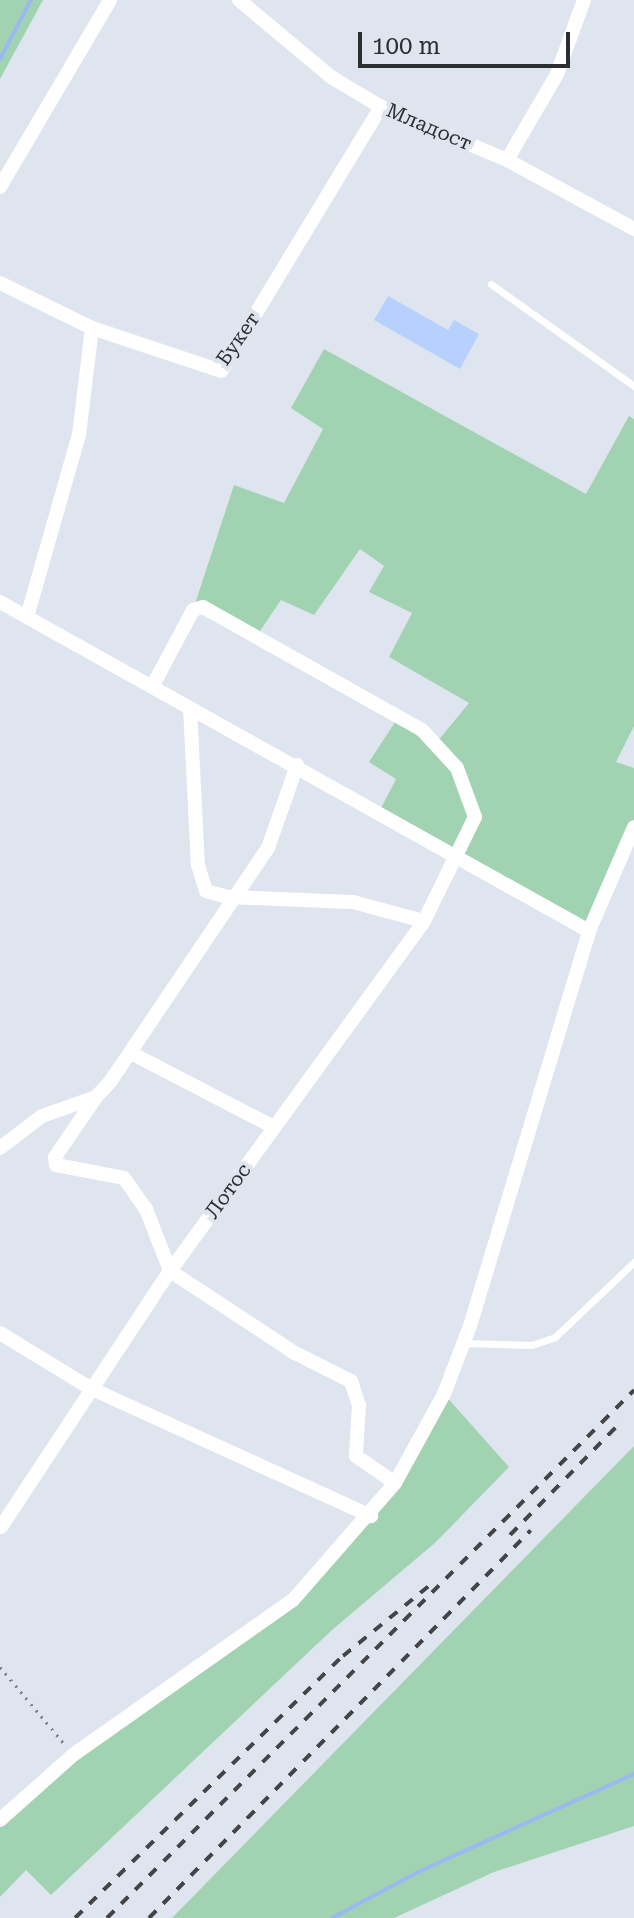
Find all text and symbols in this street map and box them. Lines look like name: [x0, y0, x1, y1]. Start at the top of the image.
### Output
scale bar: [362, 16, 574, 66]
text: 100 m: [372, 32, 440, 60]
street label: Младост: [383, 98, 475, 156]
street label: Букет: [211, 308, 265, 370]
street label: Лотос: [200, 1159, 256, 1223]

